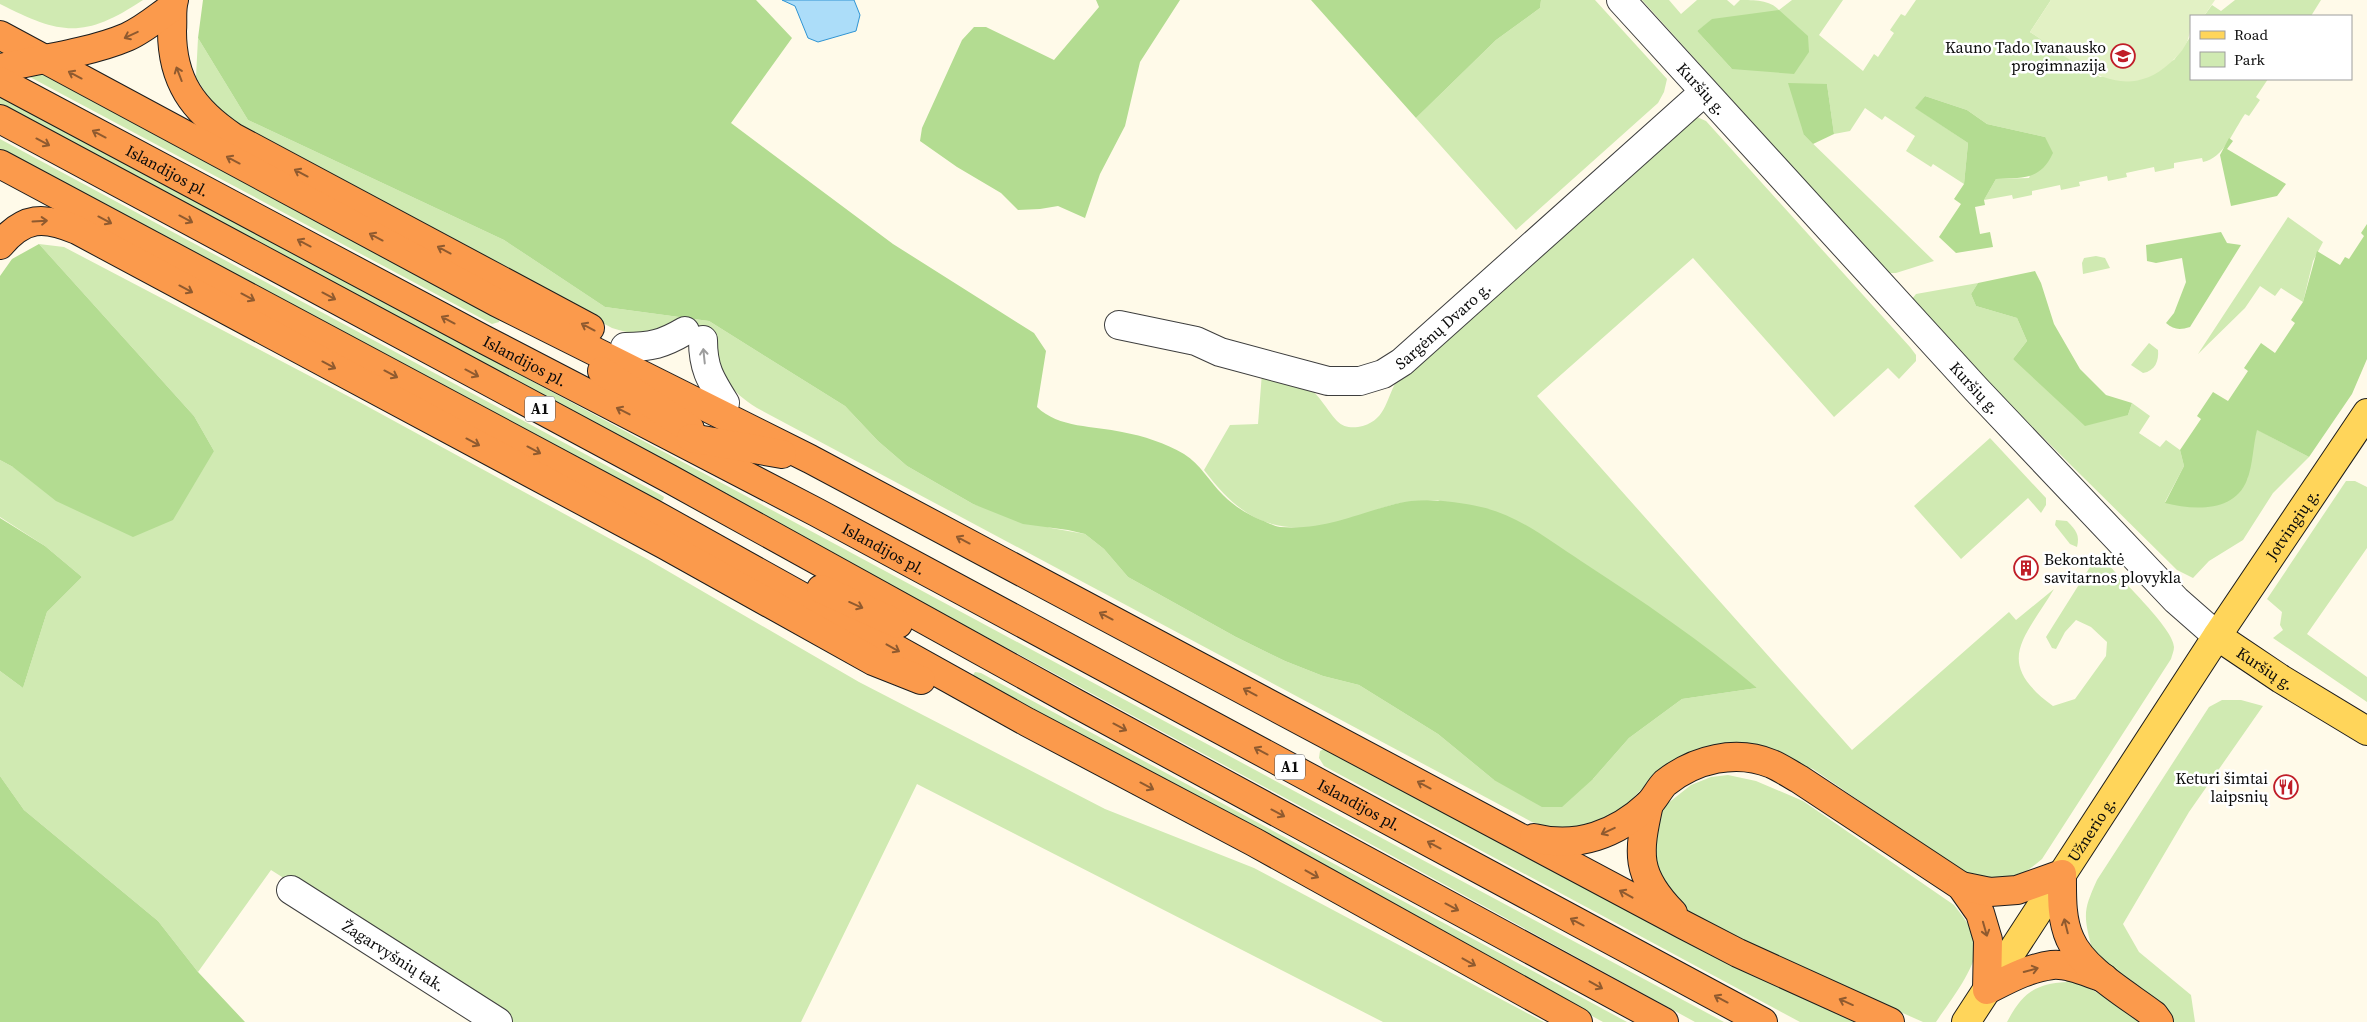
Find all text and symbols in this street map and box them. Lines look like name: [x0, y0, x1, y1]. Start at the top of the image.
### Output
legend: [2190, 15, 2352, 80]
text: Road: [2234, 24, 2268, 45]
one-way arrow: [124, 31, 139, 40]
place label: Kauno Tado Ivanausko progimnazija: [1945, 36, 2107, 76]
school or university icon: Kauno Tado Ivanausko progimnazija: [2110, 43, 2136, 69]
text: Park: [2234, 49, 2266, 70]
street label: Kuršių g.: [1672, 58, 1732, 120]
one-way arrow: [174, 67, 183, 82]
one-way arrow: [68, 70, 83, 79]
one-way arrow: [92, 129, 107, 138]
one-way arrow: [35, 138, 50, 147]
street label: Islandijos pl.: [122, 139, 213, 202]
one-way arrow: [227, 155, 241, 165]
one-way arrow: [294, 168, 309, 178]
one-way arrow: [97, 215, 112, 225]
one-way arrow: [178, 215, 193, 224]
one-way arrow: [32, 217, 48, 226]
one-way arrow: [370, 232, 384, 242]
one-way arrow: [298, 238, 312, 248]
one-way arrow: [437, 245, 452, 255]
street label: Sargėnų Dvaro g.: [1391, 277, 1495, 375]
one-way arrow: [179, 284, 193, 294]
one-way arrow: [321, 292, 336, 301]
one-way arrow: [240, 293, 255, 302]
one-way arrow: [440, 315, 455, 325]
one-way arrow: [580, 322, 595, 332]
street label: Islandijos pl.: [479, 330, 571, 392]
one-way arrow: [699, 349, 709, 365]
street label: Kuršių g.: [1945, 357, 2005, 419]
one-way arrow: [322, 360, 337, 370]
one-way arrow: [383, 369, 398, 379]
one-way arrow: [464, 369, 479, 378]
road number: A1: [525, 396, 555, 422]
one-way arrow: [615, 406, 630, 416]
one-way arrow: [465, 437, 480, 447]
one-way arrow: [527, 445, 542, 455]
street label: Jotvingių g.: [2260, 484, 2324, 565]
street label: Islandijos pl.: [838, 517, 929, 580]
one-way arrow: [956, 535, 971, 544]
place label: Bekontaktė savitarnos plovykla: [2044, 548, 2182, 588]
building icon: Bekontaktė savitarnos plovykla: [2013, 555, 2039, 581]
one-way arrow: [848, 600, 863, 610]
one-way arrow: [1099, 611, 1114, 621]
street label: Kuršių g.: [2232, 641, 2298, 695]
one-way arrow: [885, 643, 900, 653]
one-way arrow: [1243, 687, 1258, 696]
one-way arrow: [1112, 722, 1127, 732]
one-way arrow: [1253, 746, 1268, 756]
road number: A1: [1275, 754, 1305, 780]
place label: Keturi šimtai laipsnių: [2176, 767, 2269, 807]
street label: Islandijos pl.: [1314, 773, 1405, 836]
restaurant icon: Keturi šimtai laipsnių: [2273, 774, 2299, 800]
one-way arrow: [1417, 780, 1432, 790]
one-way arrow: [1140, 781, 1155, 791]
street label: Užnerio g.: [2062, 792, 2121, 866]
one-way arrow: [1270, 809, 1285, 818]
one-way arrow: [1601, 827, 1616, 836]
one-way arrow: [1427, 840, 1442, 850]
one-way arrow: [1304, 870, 1319, 880]
one-way arrow: [1619, 888, 1634, 898]
one-way arrow: [1444, 903, 1459, 912]
street label: Žagarvyšnių tak.: [338, 915, 449, 996]
one-way arrow: [1570, 917, 1585, 927]
one-way arrow: [2061, 918, 2070, 934]
one-way arrow: [1980, 920, 1990, 936]
one-way arrow: [1462, 957, 1476, 967]
one-way arrow: [2023, 965, 2039, 974]
one-way arrow: [1588, 980, 1603, 990]
one-way arrow: [1713, 994, 1728, 1004]
one-way arrow: [1839, 996, 1854, 1006]

